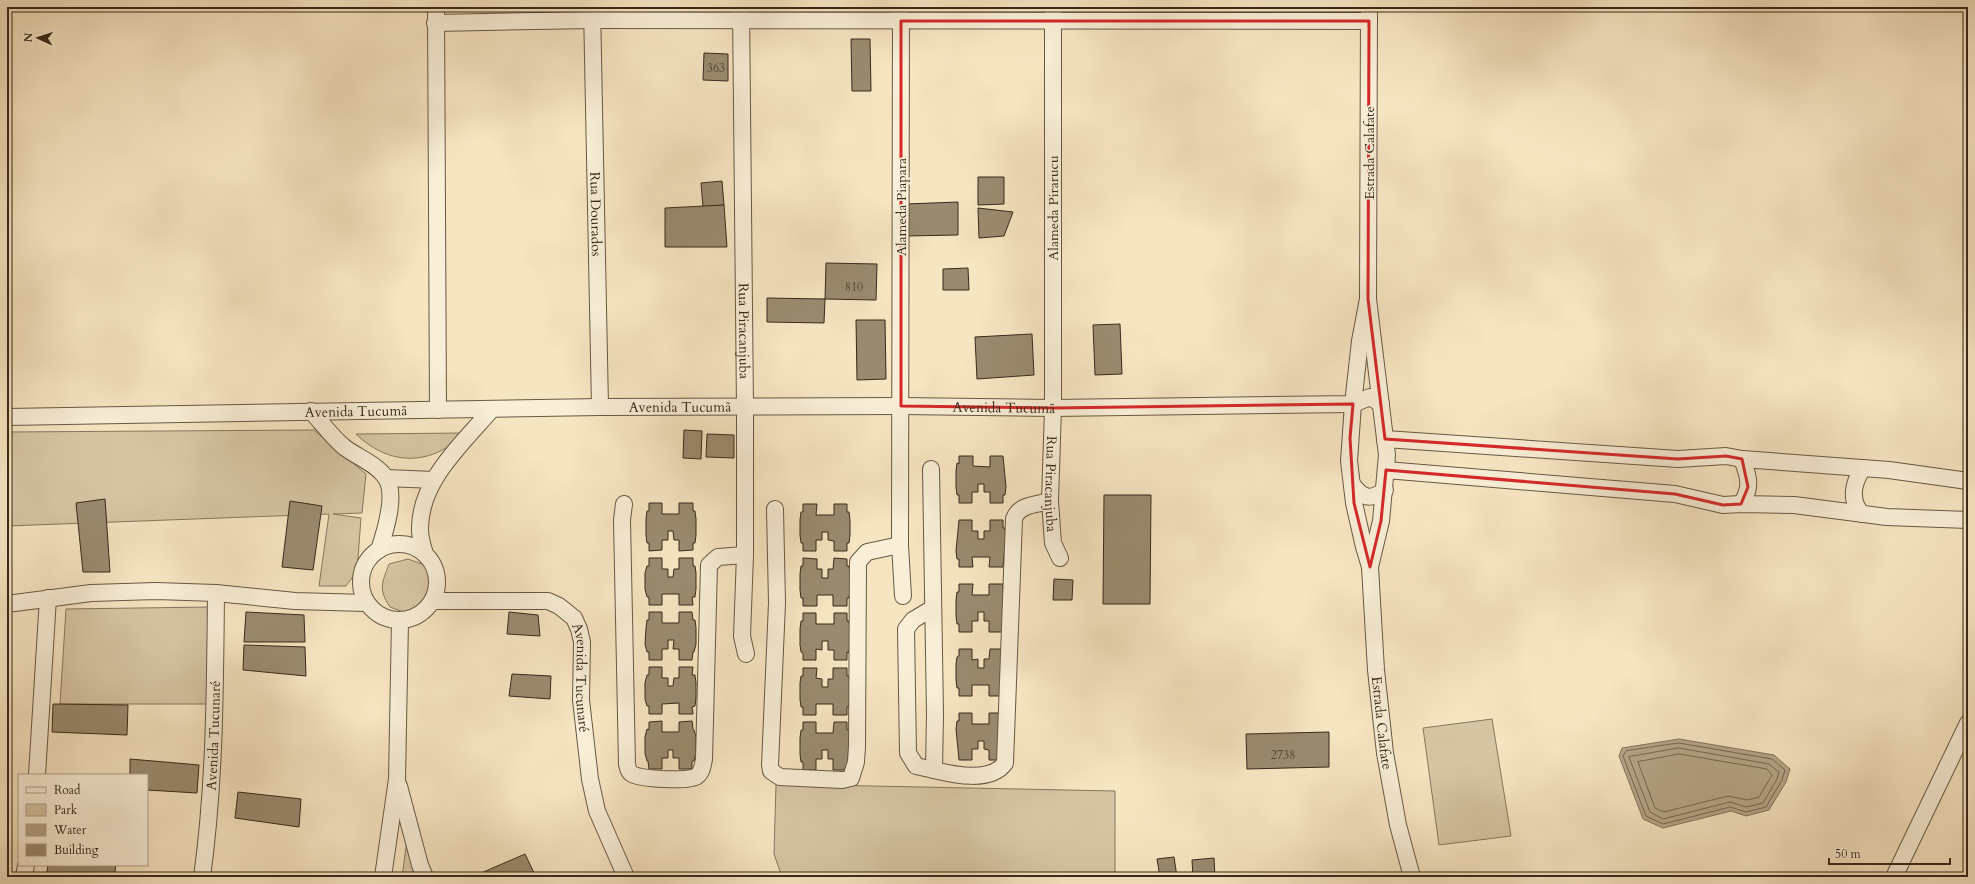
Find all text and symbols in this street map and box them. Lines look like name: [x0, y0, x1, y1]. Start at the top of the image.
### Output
north arrow: [18, 18, 58, 58]
text: N: [21, 32, 36, 43]
house number: 363: [707, 60, 725, 76]
street label: Estrada Calafate: [1360, 106, 1379, 200]
street label: Alameda Pirarucu: [1044, 155, 1063, 261]
street label: Alameda Piapara: [892, 158, 911, 256]
street label: Rua Dourados: [586, 171, 606, 257]
house number: 810: [845, 279, 863, 295]
street label: Rua Piracanjuba: [734, 283, 754, 379]
street label: Avenida Tucumã: [629, 397, 731, 416]
street label: Avenida Tucumã: [952, 397, 1055, 418]
street label: Avenida Tucumã: [305, 401, 407, 421]
street label: Rua Piracanjuba: [1040, 436, 1062, 533]
street label: Avenida Tucunaré: [568, 619, 594, 733]
street label: Estrada Calafate: [1367, 675, 1397, 771]
street label: Avenida Tucunaré: [201, 680, 224, 791]
house number: 2738: [1271, 747, 1295, 763]
legend: [18, 774, 148, 866]
text: Road: [54, 782, 81, 798]
text: Park: [54, 802, 78, 818]
text: Water: [53, 822, 87, 838]
scale bar: [1829, 840, 1950, 866]
text: Building: [54, 842, 99, 858]
text: 50 m: [1835, 846, 1862, 862]

